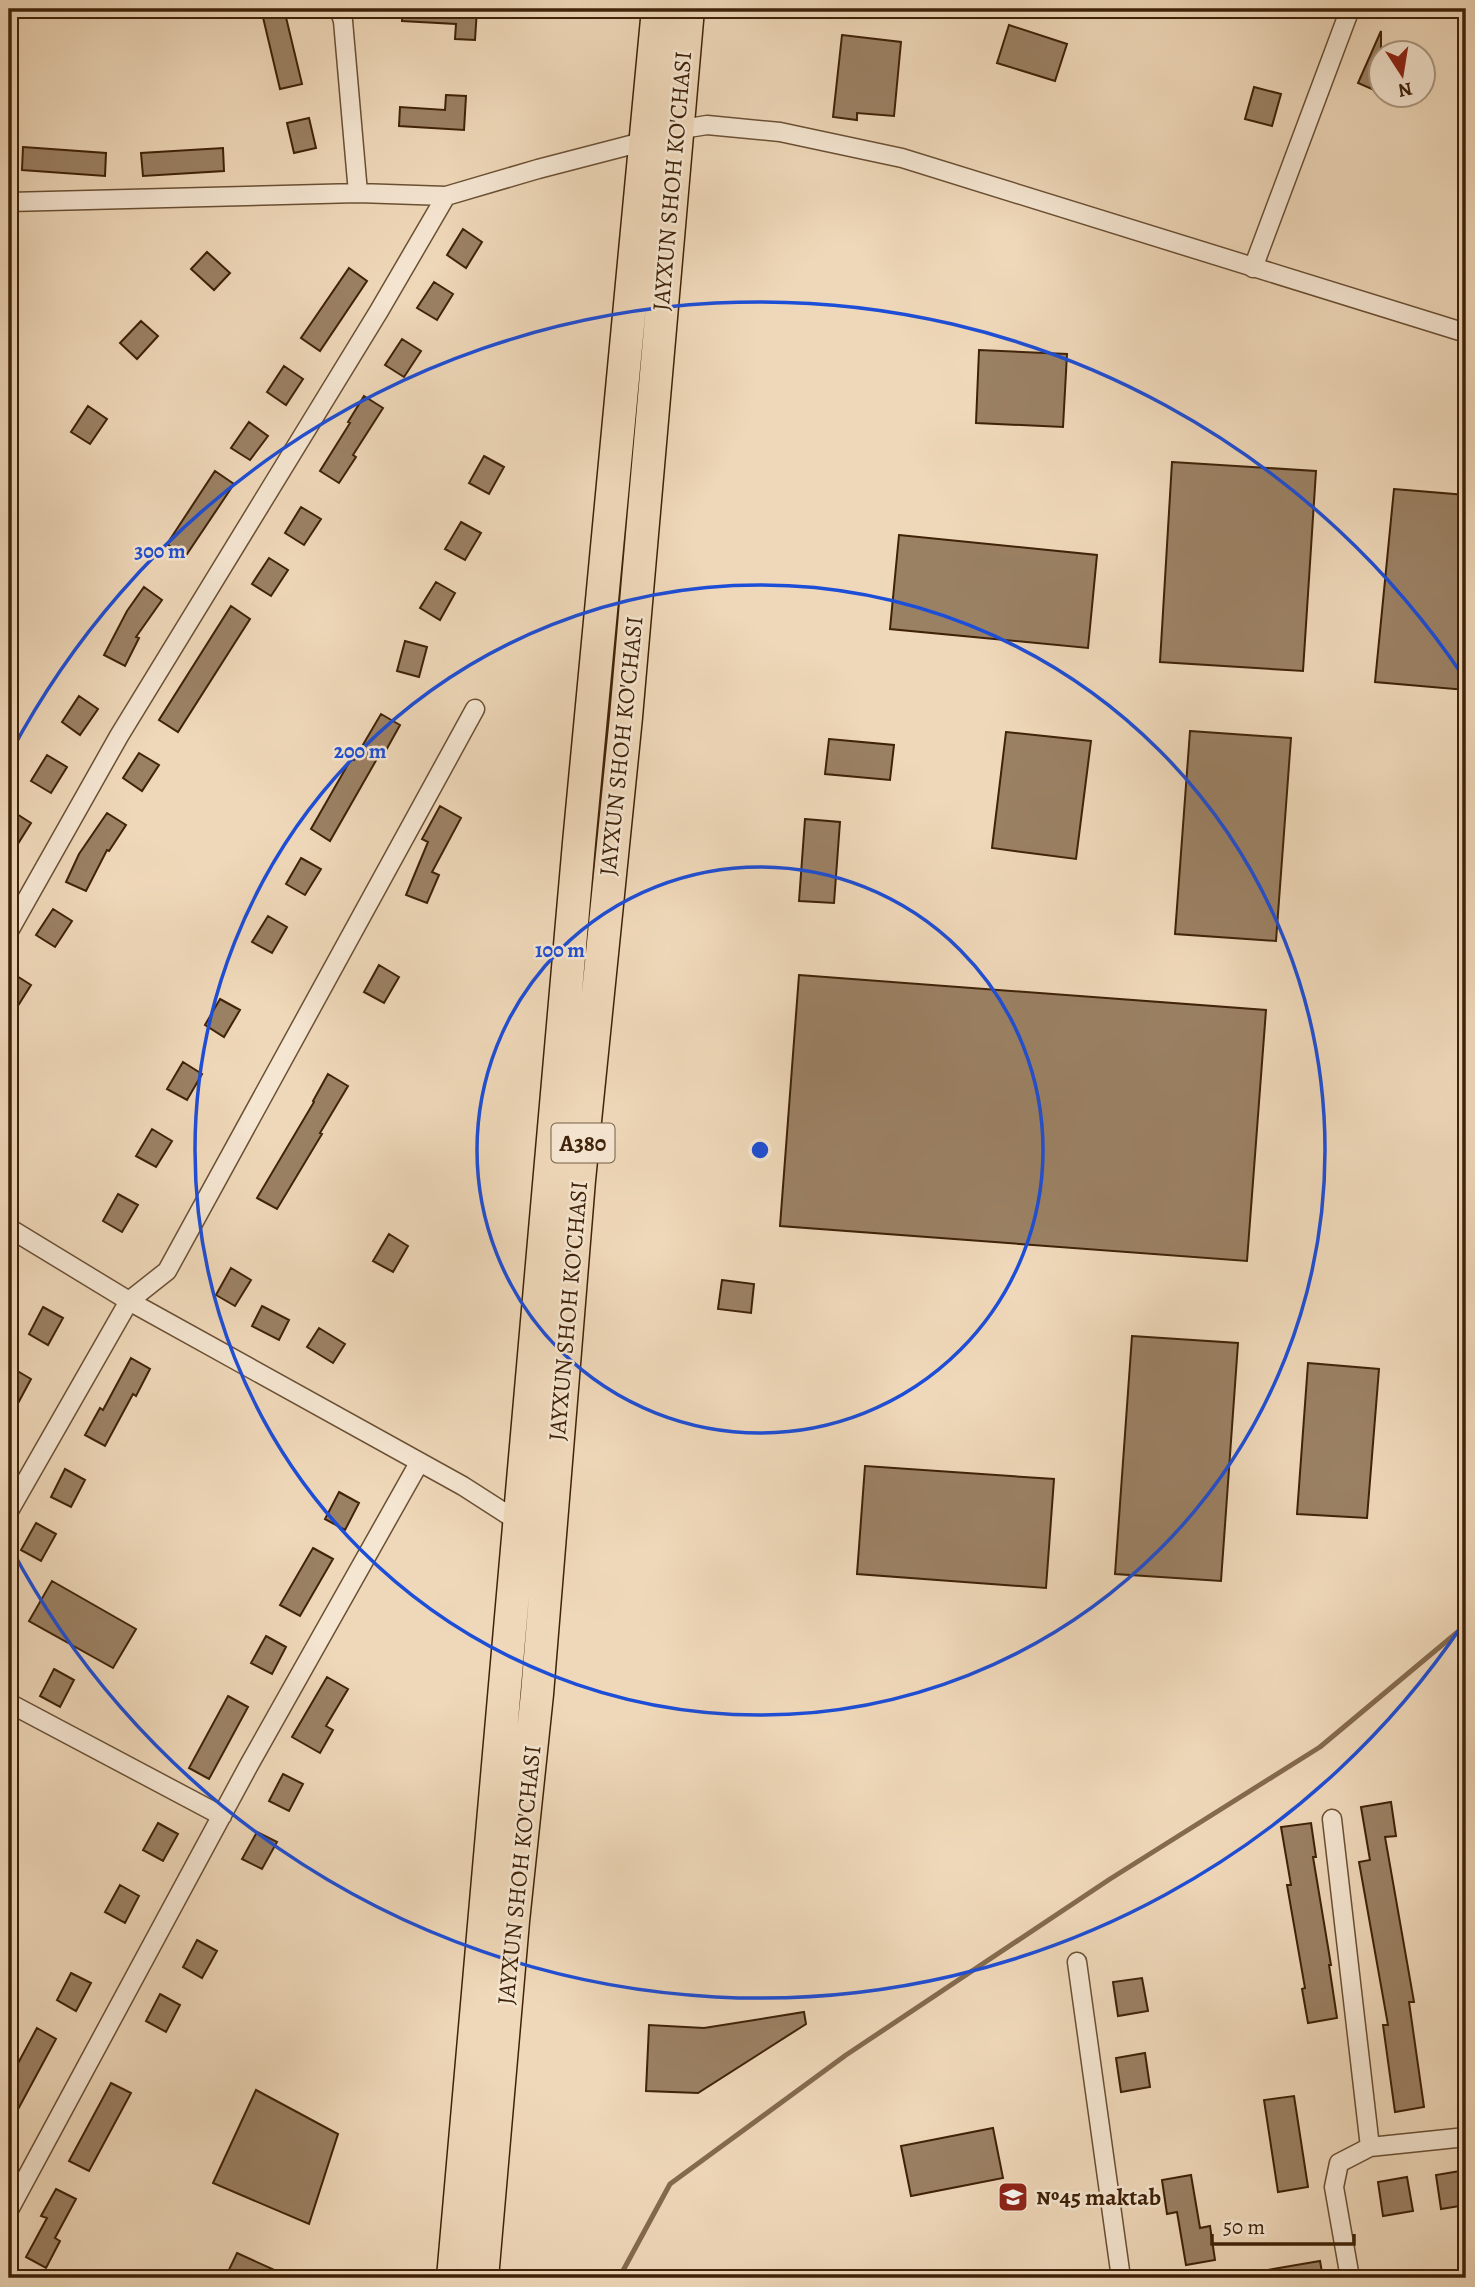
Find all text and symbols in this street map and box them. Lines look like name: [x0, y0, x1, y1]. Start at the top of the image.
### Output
north arrow: [1366, 38, 1436, 108]
street label: JAYXUN SHOH KO'CHASI: [645, 50, 699, 312]
text: N: [1396, 75, 1415, 104]
text: 300 m: [134, 537, 186, 565]
street label: JAYXUN SHOH KO'CHASI: [591, 615, 651, 877]
text: 200 m: [334, 737, 387, 765]
text: 100 m: [535, 936, 585, 964]
road number: A380: [552, 1124, 614, 1162]
centre of rings: [748, 1138, 772, 1162]
street label: JAYXUN SHOH KO'CHASI: [541, 1180, 595, 1442]
street label: JAYXUN SHOH KO'CHASI: [489, 1744, 549, 2006]
school or university icon: №45 maktab: [996, 2180, 1030, 2214]
place label: №45 maktab: [1036, 2181, 1161, 2213]
scale bar: [1212, 2203, 1354, 2247]
text: 50 m: [1223, 2213, 1265, 2241]

